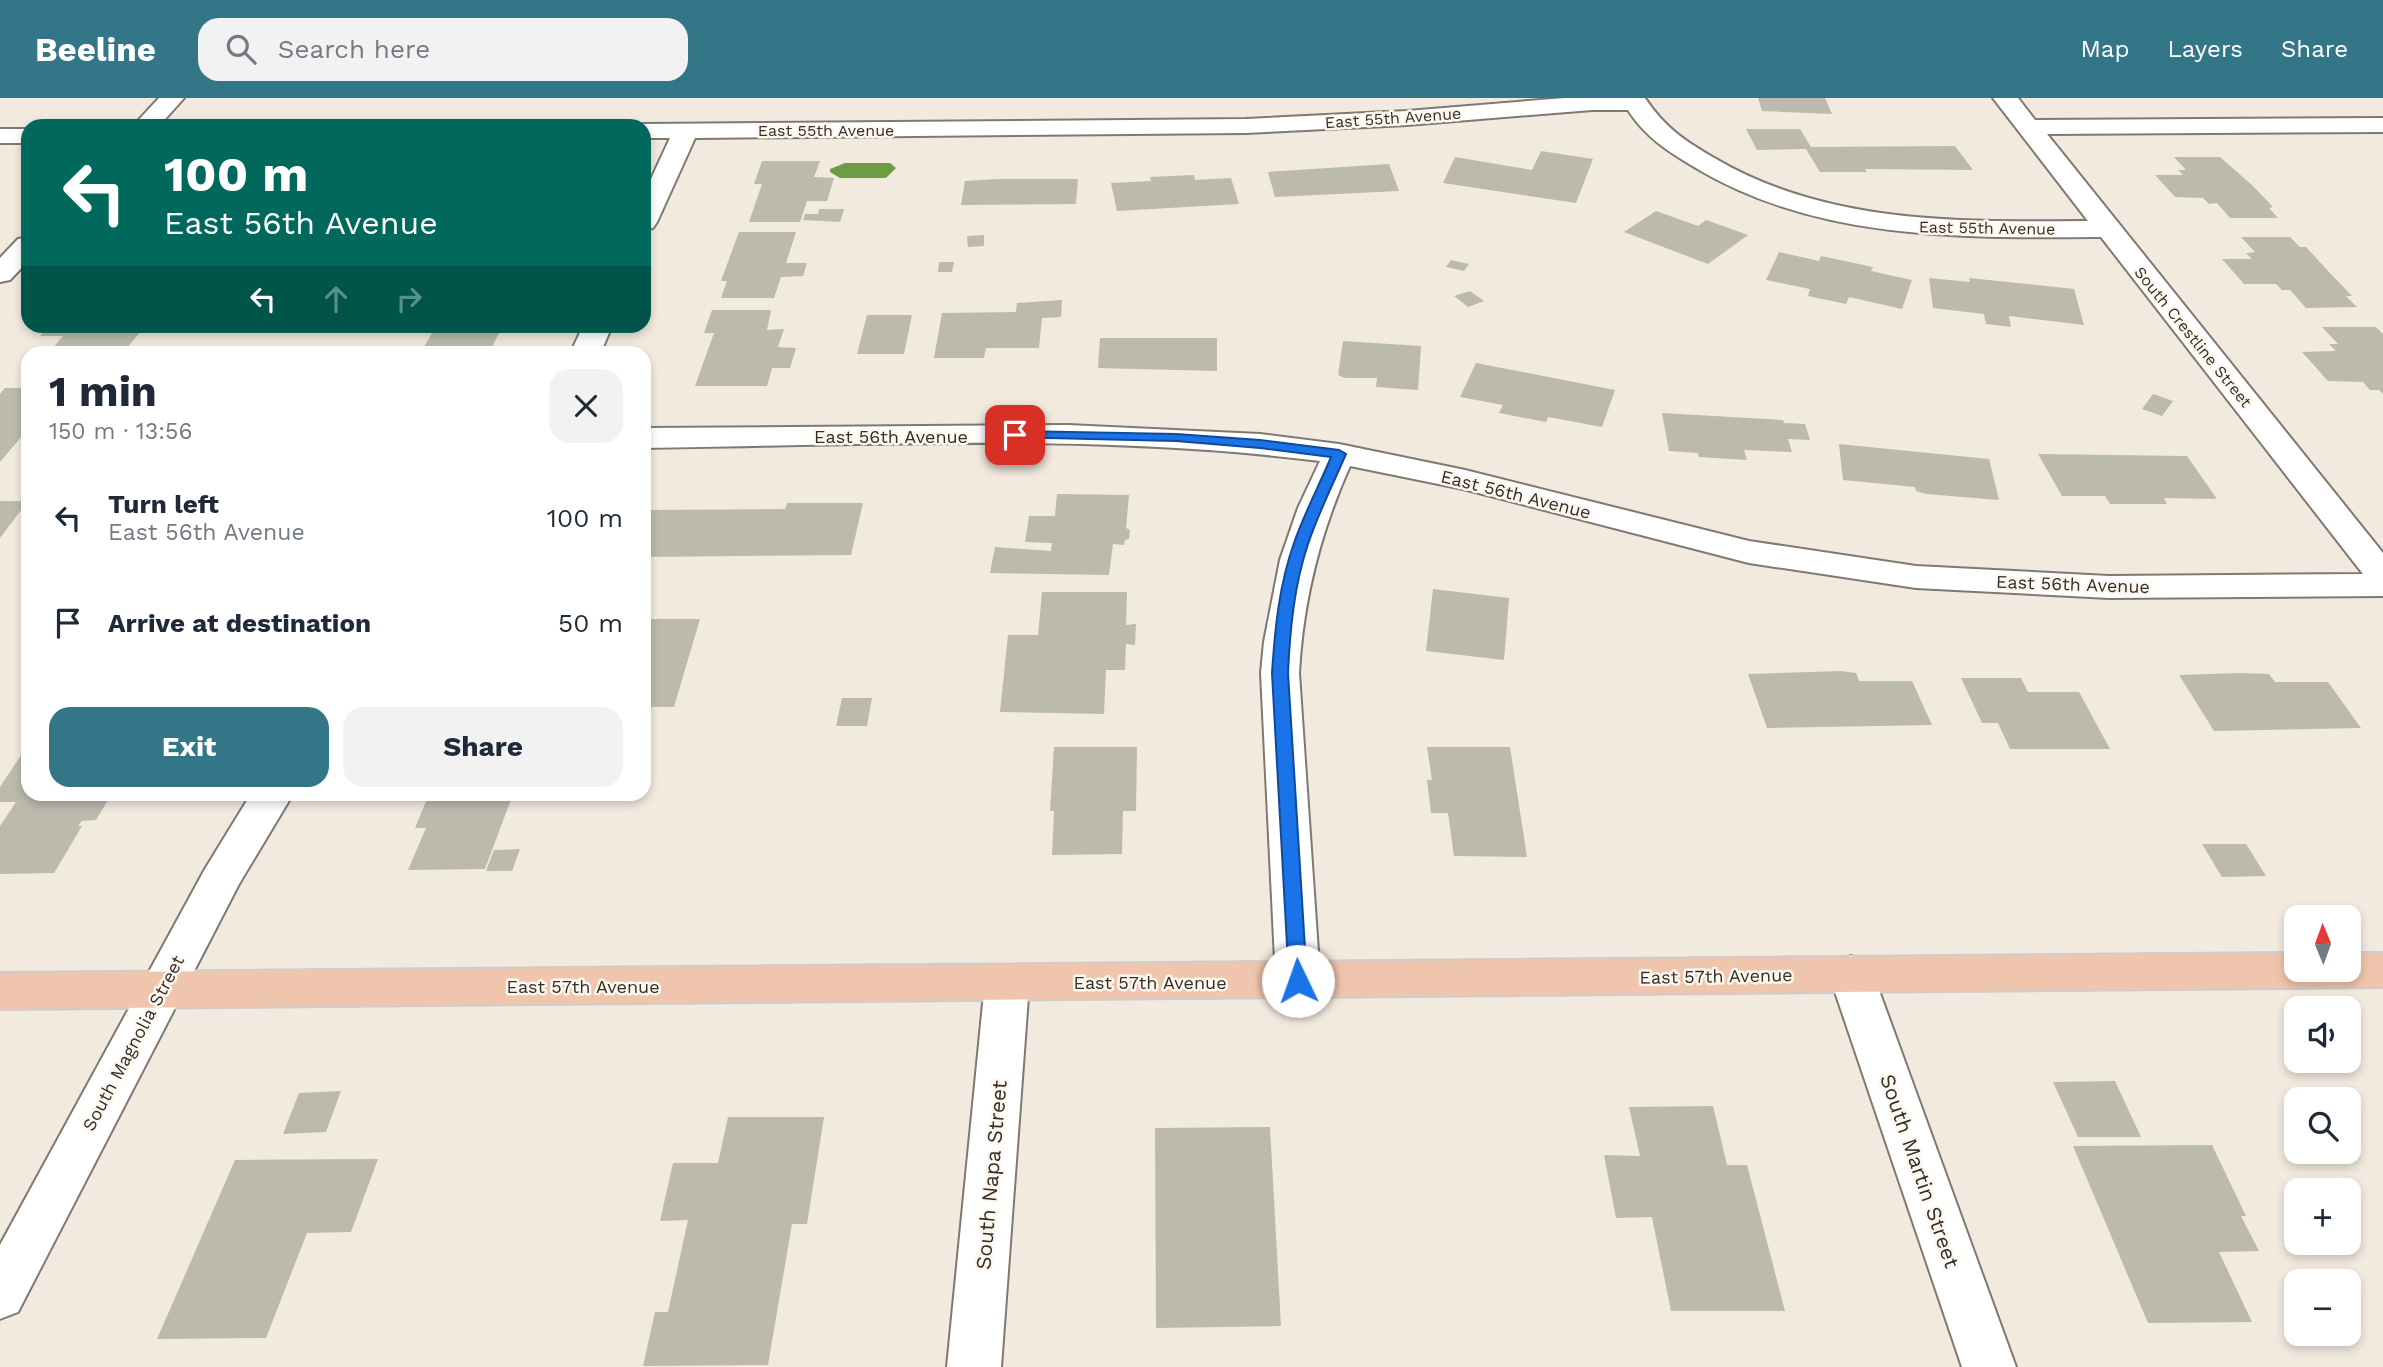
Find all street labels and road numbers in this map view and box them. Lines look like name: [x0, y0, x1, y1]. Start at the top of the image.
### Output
street label: East 55th Avenue: [1324, 104, 1462, 132]
street label: East 55th Avenue: [758, 121, 894, 140]
street label: East 55th Avenue: [1919, 217, 2055, 239]
street label: South Crestline Street: [2130, 263, 2256, 411]
street label: East 56th Avenue: [814, 426, 968, 447]
street label: East 56th Avenue: [1439, 465, 1593, 523]
street label: East 56th Avenue: [1996, 571, 2150, 597]
street label: South Magnolia Street: [78, 951, 188, 1134]
street label: East 57th Avenue: [1639, 964, 1793, 988]
street label: East 57th Avenue: [1073, 972, 1227, 993]
street label: East 57th Avenue: [506, 976, 660, 997]
street label: South Martin Street: [1875, 1071, 1965, 1271]
street label: South Napa Street: [970, 1079, 1012, 1271]

